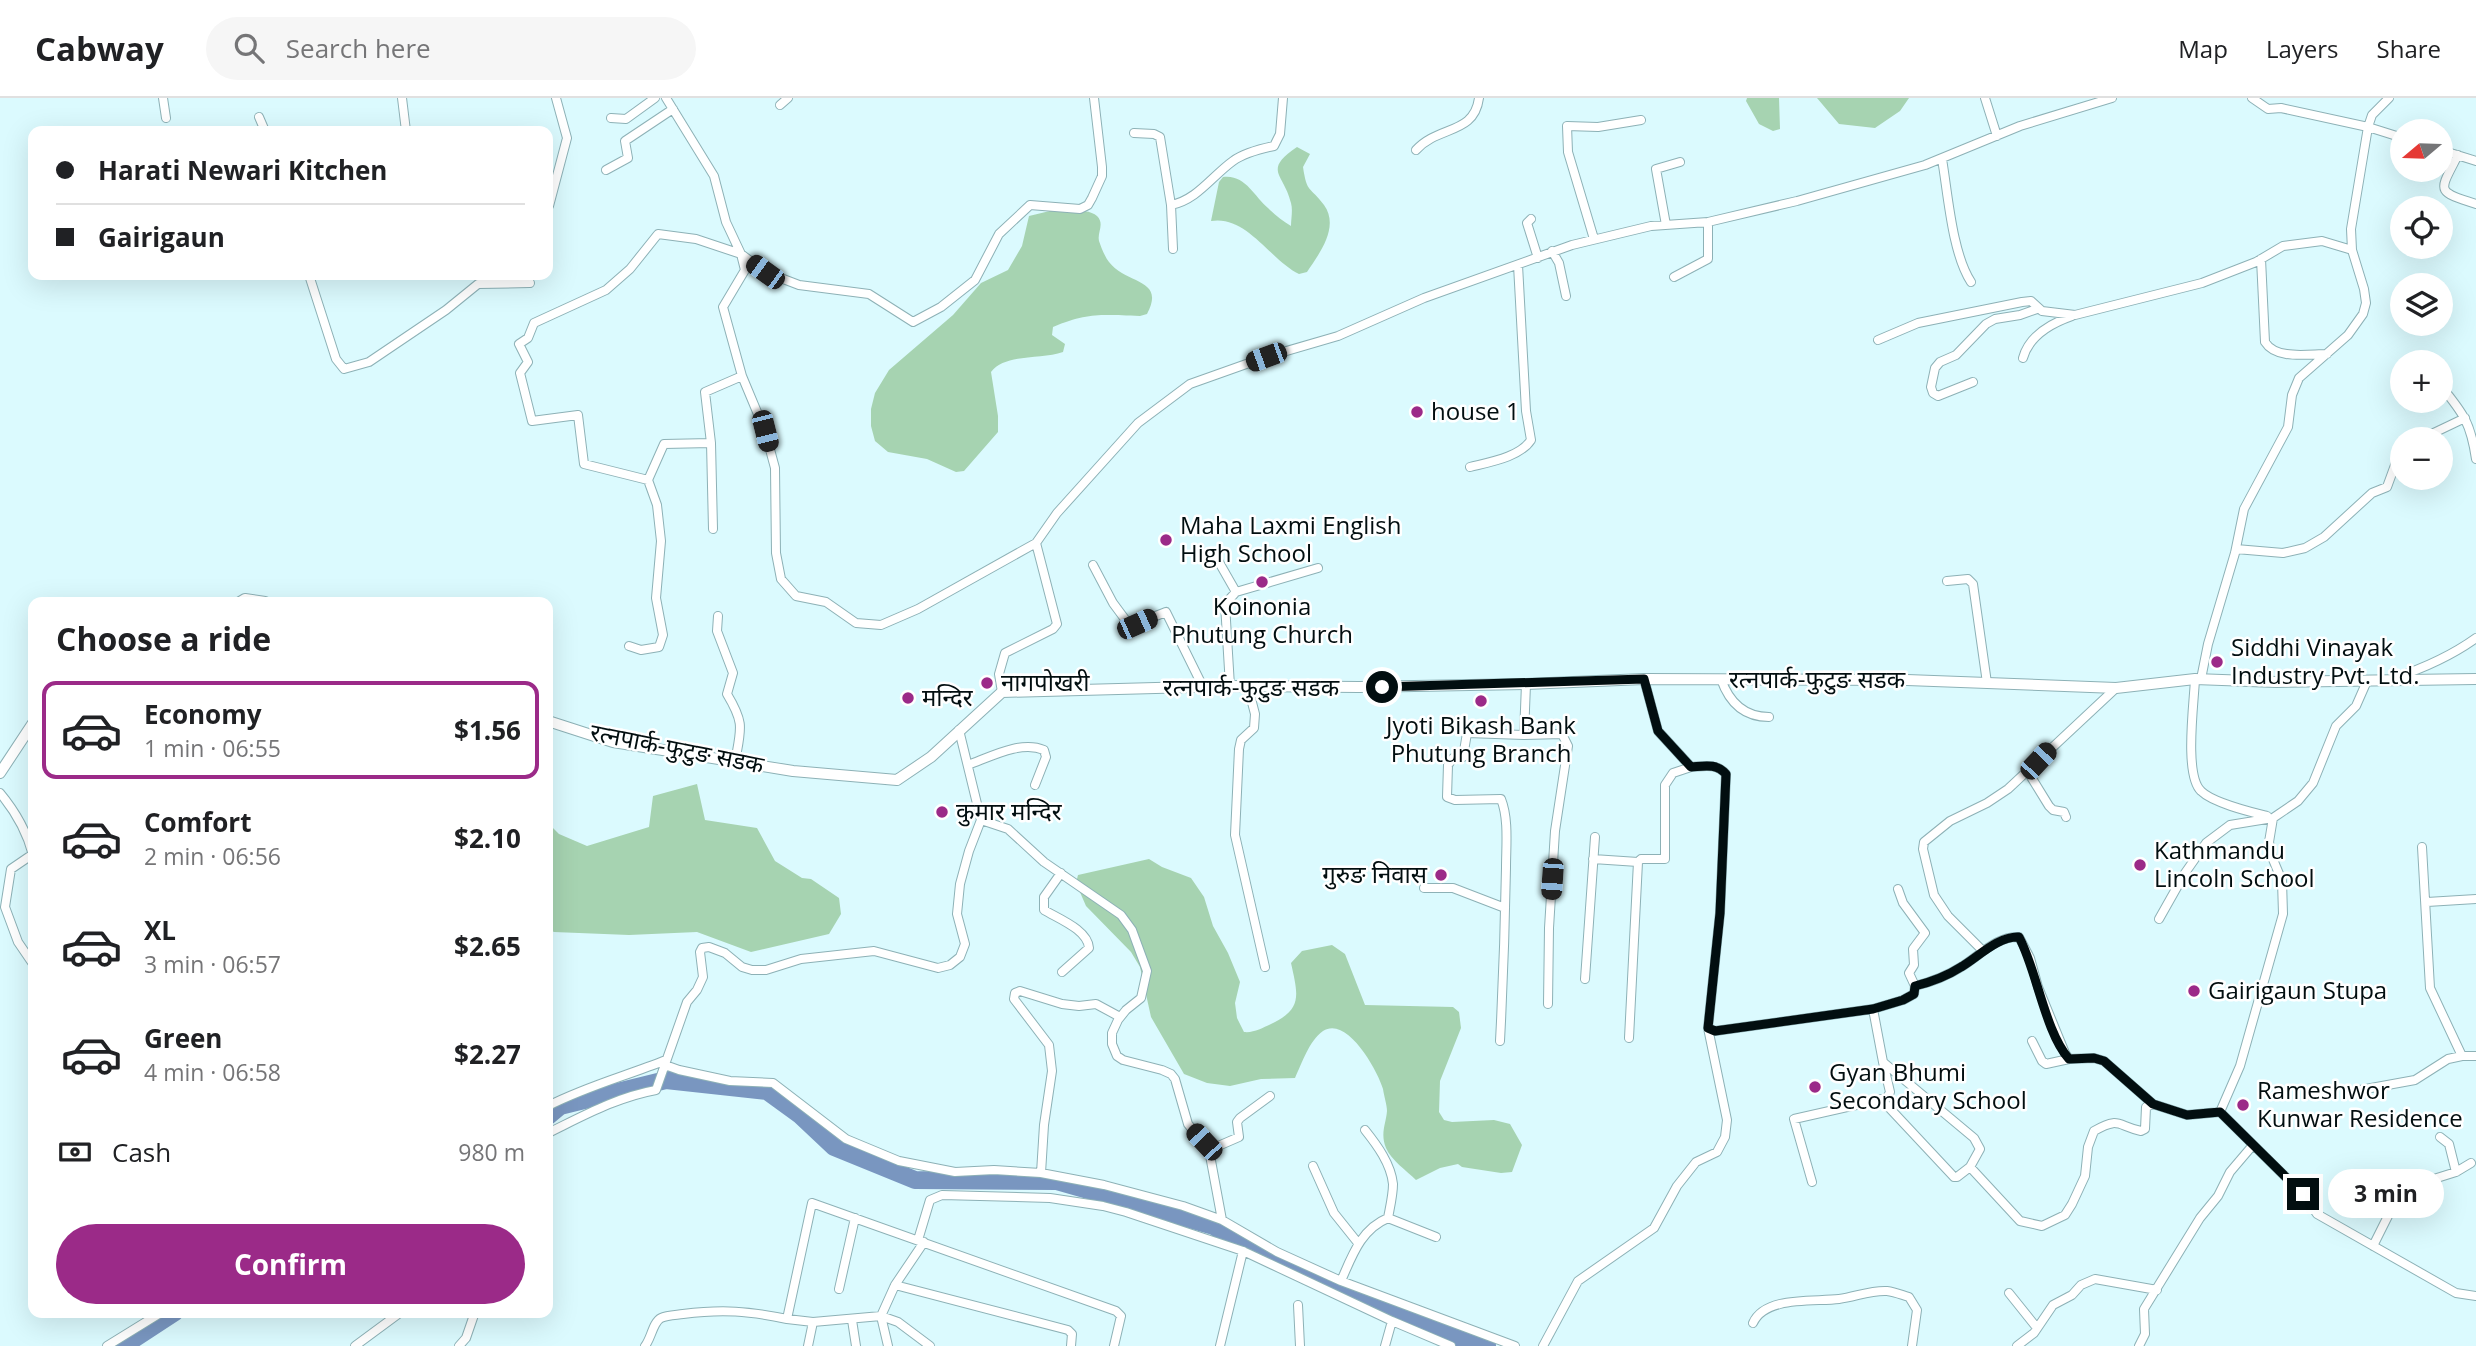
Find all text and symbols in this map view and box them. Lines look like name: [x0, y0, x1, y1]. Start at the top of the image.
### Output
search box: [206, 17, 696, 80]
text: Cabway: [35, 26, 164, 71]
icon: search: [230, 29, 268, 67]
text: Search here: [286, 30, 431, 66]
text: Map: [2178, 32, 2228, 65]
text: Layers: [2266, 32, 2339, 65]
text: Share: [2377, 32, 2441, 65]
north arrow: [2390, 119, 2454, 182]
map controls: [2390, 119, 2453, 490]
text: Harati Newari Kitchen: [98, 152, 387, 188]
button: locate: [2390, 196, 2453, 259]
text: Gairigaun: [98, 219, 225, 255]
car: [742, 251, 789, 293]
button: layers: [2390, 273, 2453, 336]
car: [1243, 340, 1290, 374]
button: +: [2390, 350, 2453, 413]
place label: house 1: [1431, 394, 1520, 427]
marker: house 1: [1409, 404, 1425, 420]
car: [750, 408, 781, 454]
button: −: [2390, 427, 2453, 490]
place label: Maha Laxmi English High School: [1180, 508, 1402, 569]
marker: Maha Laxmi English High School: [1158, 532, 1174, 548]
marker: Koinonia Phutung Church: [1254, 574, 1270, 590]
place label: Koinonia Phutung Church: [1171, 589, 1353, 650]
car: [1114, 606, 1161, 642]
text: Choose a ride: [56, 617, 271, 660]
place label: Siddhi Vinayak Industry Pvt. Ltd.: [2231, 630, 2419, 691]
marker: Siddhi Vinayak Industry Pvt. Ltd.: [2209, 654, 2225, 670]
street label: रत्नपार्क-फुटुङ सडक: [1729, 662, 1906, 695]
place label: नागपोखरी: [1001, 665, 1090, 698]
street label: रत्नपार्क-फुटुङ सडक: [1163, 670, 1340, 703]
route start: [1366, 671, 1398, 703]
marker: नागपोखरी: [979, 675, 995, 691]
place label: मन्दिर: [922, 680, 974, 713]
marker: मन्दिर: [900, 690, 916, 706]
marker: Jyoti Bikash Bank Phutung Branch: [1473, 693, 1489, 709]
text: Economy: [144, 696, 262, 732]
icon: car: [60, 699, 123, 762]
place label: Jyoti Bikash Bank Phutung Branch: [1384, 708, 1576, 769]
text: $1.56: [454, 712, 521, 748]
street label: रत्नपार्क-फुटुङ सडक: [588, 715, 767, 781]
text: 1 min · 06:55: [144, 732, 281, 764]
car: [2016, 738, 2061, 784]
place label: कुमार मन्दिर: [956, 794, 1063, 827]
text: Comfort: [144, 804, 251, 840]
marker: कुमार मन्दिर: [934, 804, 950, 820]
icon: car: [60, 807, 123, 870]
text: $2.10: [454, 820, 521, 856]
place label: Kathmandu Lincoln School: [2154, 833, 2315, 894]
text: 2 min · 06:56: [144, 840, 281, 872]
place label: गुरुङ निवास: [1322, 857, 1428, 890]
car: [1541, 857, 1564, 901]
marker: Kathmandu Lincoln School: [2132, 857, 2148, 873]
marker: गुरुङ निवास: [1433, 867, 1449, 883]
text: XL: [144, 912, 176, 948]
icon: car: [60, 915, 123, 978]
text: $2.65: [454, 928, 521, 964]
text: 3 min · 06:57: [144, 948, 281, 980]
place label: Gairigaun Stupa: [2208, 973, 2387, 1006]
marker: Gairigaun Stupa: [2186, 983, 2202, 999]
text: Green: [144, 1020, 222, 1056]
icon: car: [60, 1023, 123, 1086]
text: $2.27: [454, 1036, 521, 1072]
place label: Gyan Bhumi Secondary School: [1829, 1055, 2027, 1116]
text: 4 min · 06:58: [144, 1056, 281, 1088]
place label: Rameshwor Kunwar Residence: [2257, 1073, 2463, 1134]
marker: Gyan Bhumi Secondary School: [1807, 1079, 1823, 1095]
marker: Rameshwor Kunwar Residence: [2235, 1097, 2251, 1113]
car: [1182, 1119, 1227, 1165]
icon: cash: [56, 1133, 94, 1171]
text: Cash: [112, 1134, 171, 1170]
text: 980 m: [458, 1136, 525, 1168]
callout: 3 min: [2328, 1170, 2443, 1218]
text: 3 min: [2354, 1177, 2418, 1209]
route end: [2287, 1178, 2319, 1210]
button: Confirm: [56, 1224, 525, 1304]

